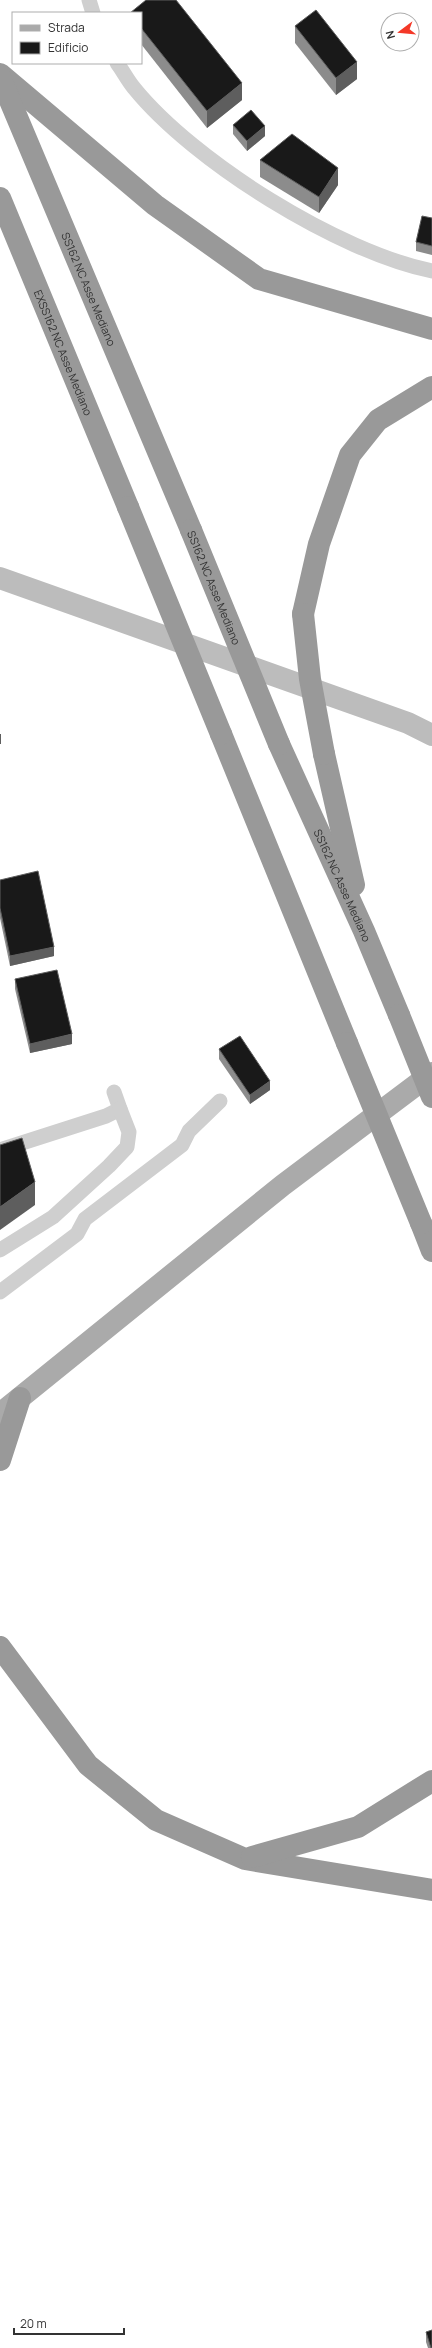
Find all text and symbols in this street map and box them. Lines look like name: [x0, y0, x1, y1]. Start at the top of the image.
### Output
legend: [12, 12, 142, 64]
north arrow: [380, 12, 420, 52]
text: Strada: [48, 19, 85, 36]
text: N: [382, 29, 398, 41]
text: Edificio: [48, 39, 88, 56]
street label: SS162 NC Asse Mediano: [59, 230, 120, 349]
street label: EXSS162 NC Asse Mediano: [31, 287, 97, 418]
street label: SS162 NC Asse Mediano: [184, 528, 245, 647]
street label: SS162 NC Asse Mediano: [311, 826, 375, 944]
scale bar: [14, 2310, 124, 2336]
text: 20 m: [20, 2315, 47, 2332]

